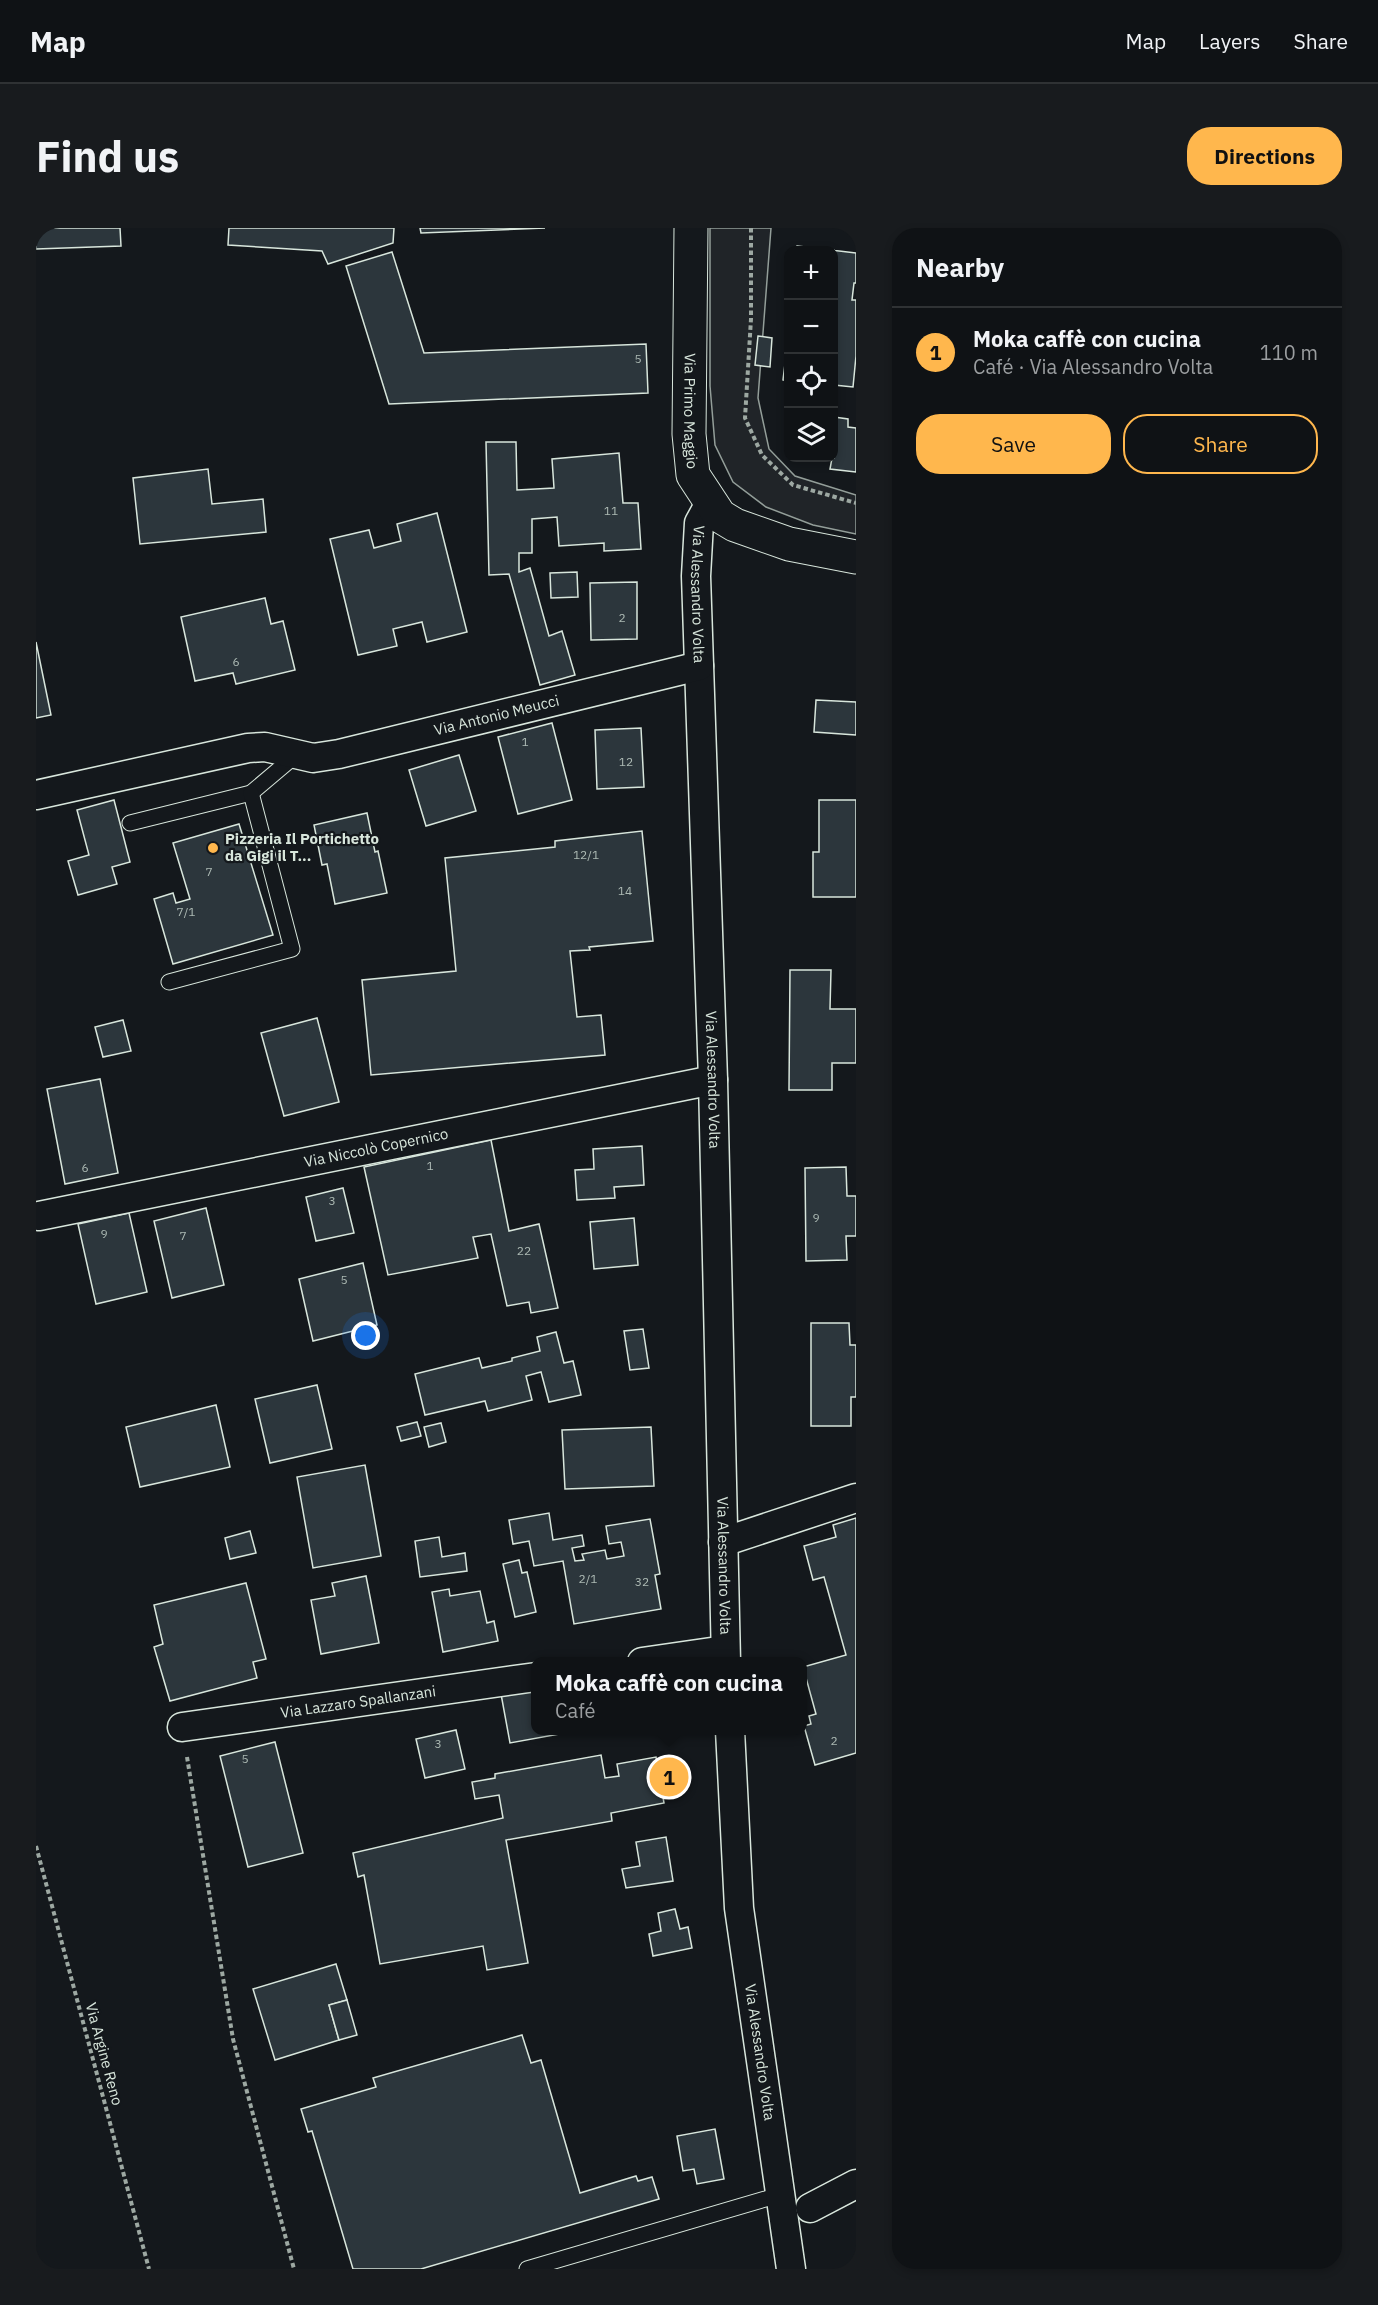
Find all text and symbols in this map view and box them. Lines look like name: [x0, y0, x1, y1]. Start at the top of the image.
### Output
text: Map: [30, 23, 86, 60]
text: Map: [1126, 27, 1166, 55]
text: Layers: [1199, 27, 1261, 55]
text: Share: [1294, 27, 1348, 55]
button: Directions: [1187, 127, 1342, 185]
text: Find us: [36, 129, 179, 184]
map controls: [784, 246, 838, 462]
button: +: [784, 246, 838, 300]
text: Nearby: [916, 250, 1004, 284]
button: −: [784, 300, 838, 354]
text: Moka caffè con cucina: [973, 324, 1201, 353]
text: 1: [930, 339, 942, 366]
text: 110 m: [1260, 339, 1318, 366]
house number: 5: [634, 351, 642, 366]
street label: Via Primo Maggio: [680, 353, 702, 470]
text: Café · Via Alessandro Volta: [973, 353, 1213, 380]
button: locate: [784, 354, 838, 408]
button: layers: [784, 408, 838, 462]
button: Save: [916, 414, 1111, 474]
button: Share: [1123, 414, 1318, 474]
house number: 11: [604, 503, 618, 518]
street label: Via Alessandro Volta: [687, 525, 709, 663]
house number: 2: [618, 610, 626, 625]
house number: 6: [232, 654, 240, 669]
street label: Via Antonio Meucci: [432, 691, 561, 739]
house number: 1: [521, 734, 529, 749]
house number: 12: [619, 754, 633, 769]
place label: Pizzeria Il Portichetto da Gigi il T...: [225, 829, 379, 865]
marker: Pizzeria Il Portichetto da Gigi il T...: [206, 841, 220, 855]
house number: 12/1: [573, 847, 599, 862]
house number: 7: [205, 864, 213, 879]
house number: 14: [618, 883, 632, 898]
house number: 7/1: [177, 904, 196, 919]
street label: Via Alessandro Volta: [702, 1011, 725, 1149]
street label: Via Niccolò Copernico: [302, 1124, 450, 1171]
house number: 1: [426, 1158, 434, 1173]
house number: 6: [81, 1160, 89, 1175]
house number: 3: [328, 1193, 336, 1208]
house number: 9: [812, 1210, 820, 1225]
house number: 9: [100, 1226, 108, 1241]
house number: 7: [179, 1228, 187, 1243]
house number: 22: [517, 1243, 531, 1258]
house number: 5: [340, 1272, 348, 1287]
your location: [351, 1321, 380, 1350]
street label: Via Alessandro Volta: [713, 1496, 735, 1635]
house number: 2/1: [579, 1571, 598, 1586]
house number: 32: [635, 1574, 649, 1589]
popup: [531, 1657, 807, 1735]
text: Moka caffè con cucina: [555, 1668, 783, 1697]
street label: Via Lazzaro Spallanzani: [279, 1681, 437, 1722]
text: Café: [555, 1697, 596, 1724]
house number: 2: [830, 1733, 838, 1748]
house number: 3: [434, 1736, 442, 1751]
house number: 5: [241, 1751, 249, 1766]
pin: 1: [650, 1754, 688, 1800]
street label: Via Alessandro Volta: [741, 1983, 780, 2122]
street label: Via Argine Reno: [82, 2000, 127, 2107]

